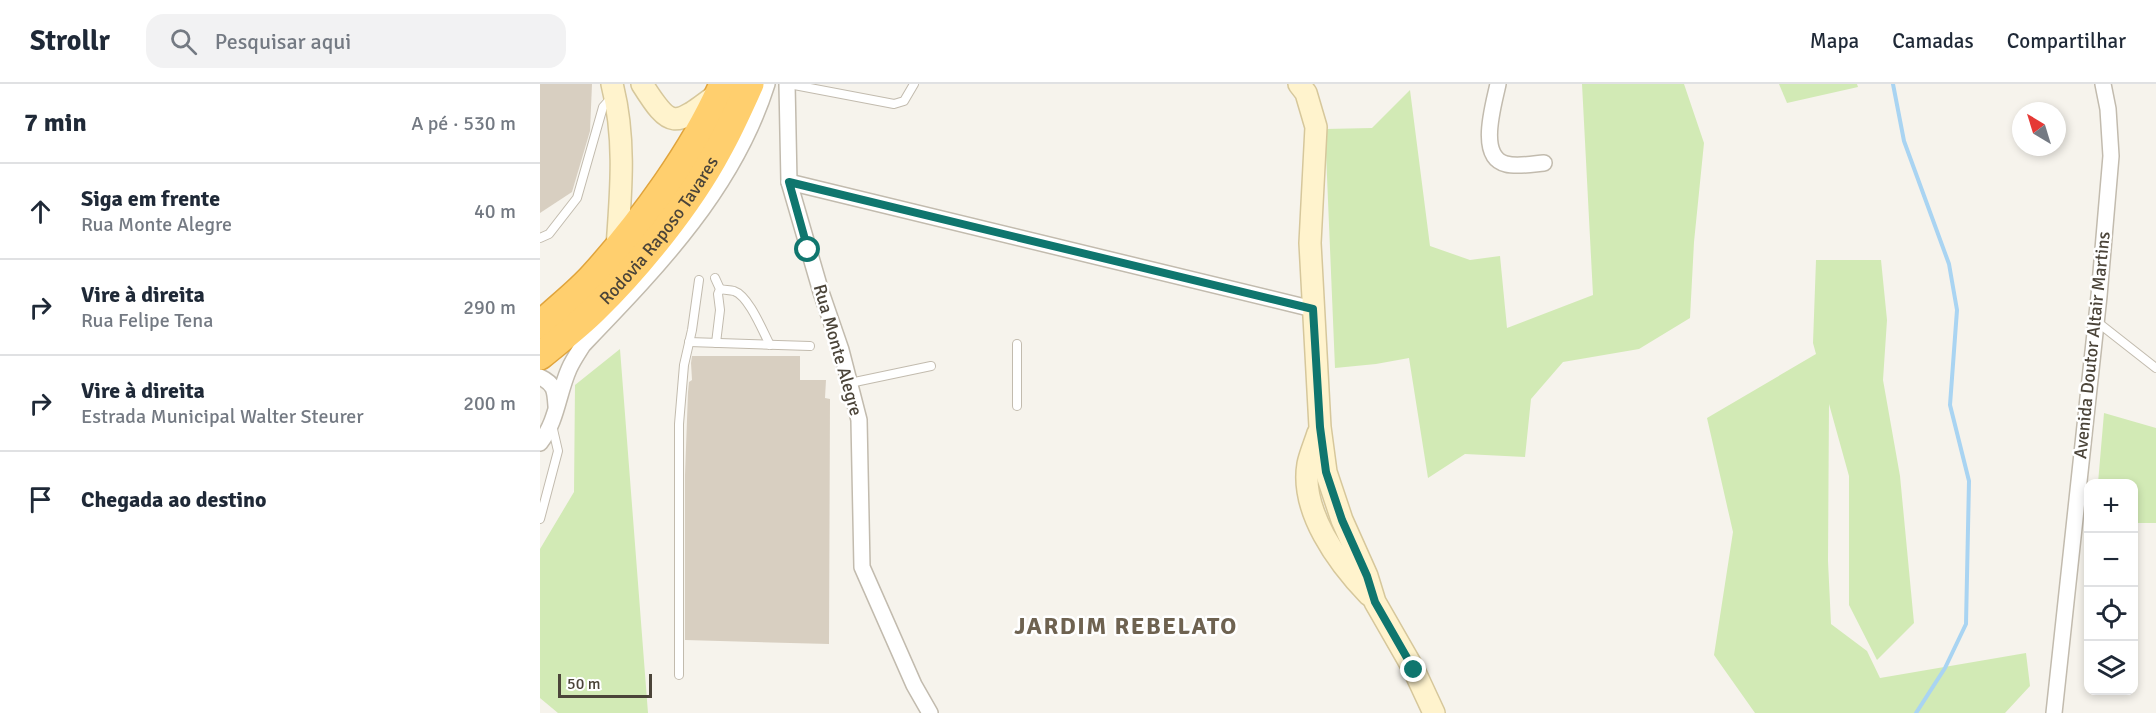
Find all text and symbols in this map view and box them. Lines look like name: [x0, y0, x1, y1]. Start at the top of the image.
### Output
search box: [146, 14, 566, 68]
text: Strollr: [30, 24, 110, 58]
icon: search: [167, 25, 200, 58]
text: Pesquisar aqui: [215, 28, 351, 55]
text: Mapa: [1810, 28, 1859, 54]
text: Camadas: [1892, 28, 1974, 54]
text: Compartilhar: [2007, 28, 2126, 54]
north arrow: [2012, 102, 2066, 156]
text: 7 min: [24, 107, 87, 139]
text: A pé · 530 m: [411, 111, 516, 136]
street label: Rodovia Raposo Tavares: [595, 152, 723, 309]
text: Siga em frente: [81, 185, 220, 212]
icon: ahead: [24, 195, 57, 228]
text: 40 m: [474, 199, 516, 224]
text: Rua Monte Alegre: [81, 212, 232, 237]
street label: Avenida Doutor Altair Martins: [2069, 230, 2115, 460]
route start: [794, 236, 820, 262]
text: Vire à direita: [81, 281, 205, 308]
street label: Rua Monte Alegre: [809, 282, 867, 418]
icon: right: [24, 291, 57, 324]
text: 290 m: [463, 295, 516, 320]
text: Rua Felipe Tena: [81, 308, 213, 333]
text: Vire à direita: [81, 377, 205, 404]
icon: right: [24, 387, 57, 420]
text: 200 m: [463, 391, 516, 416]
text: Estrada Municipal Walter Steurer: [81, 404, 364, 429]
map controls: [2084, 479, 2138, 695]
button: +: [2084, 479, 2138, 533]
icon: arrive: [24, 483, 57, 516]
text: Chegada ao destino: [81, 486, 267, 513]
button: −: [2084, 533, 2138, 587]
button: locate: [2084, 587, 2138, 641]
district label: JARDIM REBELATO: [1014, 611, 1238, 641]
button: layers: [2084, 641, 2138, 695]
route end: [1400, 656, 1426, 682]
scale bar: [558, 671, 652, 698]
text: 50 m: [567, 674, 601, 694]

